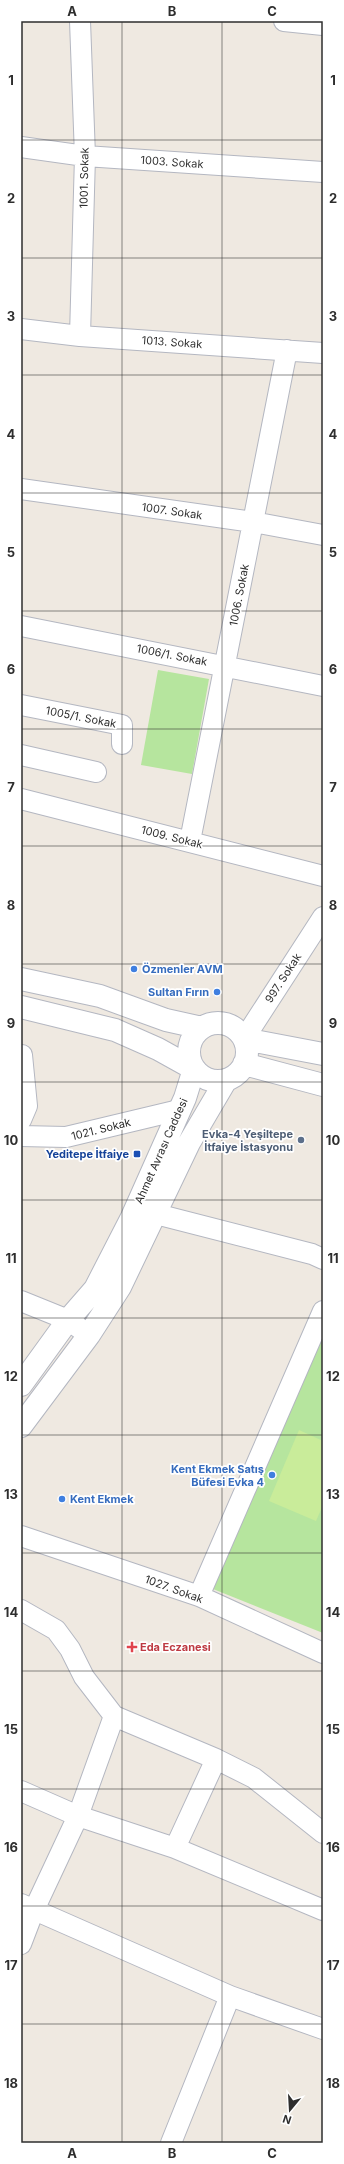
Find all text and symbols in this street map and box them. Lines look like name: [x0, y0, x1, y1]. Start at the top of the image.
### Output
text: A: [67, 3, 77, 19]
text: B: [168, 3, 177, 19]
text: C: [267, 3, 277, 19]
text: 1: [8, 72, 14, 88]
text: 1: [330, 72, 336, 88]
street label: 1001. Sokak: [76, 147, 92, 209]
street label: 1003. Sokak: [140, 153, 204, 171]
text: 2: [7, 190, 15, 206]
text: 2: [329, 190, 337, 206]
text: 3: [7, 308, 15, 324]
text: 3: [329, 308, 337, 324]
street label: 1013. Sokak: [141, 333, 203, 351]
text: 4: [7, 426, 16, 442]
text: 4: [329, 426, 338, 442]
street label: 1007. Sokak: [141, 500, 203, 522]
text: 5: [7, 544, 15, 560]
text: 5: [329, 544, 337, 560]
street label: 1006. Sokak: [226, 563, 252, 627]
street label: 1006/1. Sokak: [135, 641, 209, 669]
text: 6: [7, 661, 15, 677]
text: 6: [329, 661, 337, 677]
street label: 1005/1. Sokak: [44, 703, 118, 731]
text: 7: [7, 779, 15, 795]
text: 7: [329, 779, 337, 795]
street label: 1009. Sokak: [140, 823, 204, 851]
text: 8: [7, 897, 15, 913]
text: 8: [329, 897, 337, 913]
street label: 997. Sokak: [262, 951, 304, 1005]
place label: Özmenler AVM: [142, 962, 223, 976]
marker: Özmenler AVM: [129, 964, 139, 974]
place label: Sultan Fırın: [148, 985, 209, 999]
marker: Sultan Fırın: [212, 987, 222, 997]
text: 9: [7, 1015, 15, 1031]
text: 9: [329, 1015, 337, 1031]
street label: Ahmet Avrası Caddesi: [131, 1096, 191, 1206]
street label: 1021. Sokak: [70, 1115, 132, 1143]
place label: Evka-4 Yeşiltepe İtfaiye İstasyonu: [202, 1127, 293, 1154]
text: 10: [4, 1132, 18, 1148]
text: 10: [326, 1132, 340, 1148]
marker: Evka-4 Yeşiltepe İtfaiye İstasyonu: [296, 1135, 306, 1145]
place label: Yeditepe İtfaiye: [46, 1147, 129, 1161]
marker: Yeditepe İtfaiye: [132, 1149, 142, 1159]
text: 11: [5, 1250, 17, 1266]
text: 11: [327, 1250, 339, 1266]
text: 12: [4, 1368, 18, 1384]
text: 12: [326, 1368, 340, 1384]
place label: Kent Ekmek Satış Büfesi Evka 4: [171, 1462, 264, 1489]
marker: Kent Ekmek Satış Büfesi Evka 4: [267, 1470, 277, 1480]
text: 13: [4, 1486, 18, 1502]
text: 13: [326, 1486, 340, 1502]
place label: Kent Ekmek: [70, 1492, 134, 1506]
marker: Kent Ekmek: [57, 1494, 67, 1504]
street label: 1027. Sokak: [143, 1572, 205, 1606]
text: 14: [4, 1604, 18, 1620]
text: 14: [326, 1604, 340, 1620]
place label: Eda Eczanesi: [140, 1640, 211, 1654]
marker: Eda Eczanesi: [127, 1642, 137, 1652]
text: 15: [4, 1721, 18, 1737]
text: 15: [326, 1721, 340, 1737]
text: 16: [4, 1839, 18, 1855]
text: 16: [326, 1839, 340, 1855]
text: 17: [4, 1957, 18, 1973]
text: 17: [326, 1957, 340, 1973]
text: 18: [4, 2075, 18, 2091]
text: 18: [326, 2075, 340, 2091]
north arrow: [270, 2090, 310, 2130]
text: N: [281, 2112, 293, 2127]
text: A: [67, 2145, 77, 2161]
text: B: [168, 2145, 177, 2161]
text: C: [267, 2145, 277, 2161]

